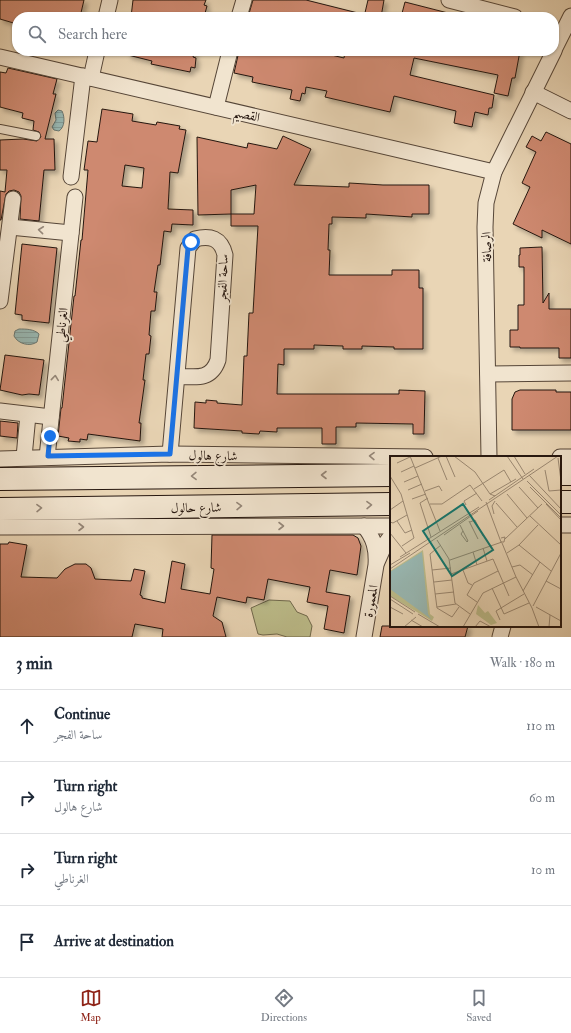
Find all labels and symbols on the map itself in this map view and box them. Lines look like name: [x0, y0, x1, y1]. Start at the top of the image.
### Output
street label: القصيم: [231, 104, 262, 131]
one-way arrow: [38, 225, 44, 234]
street label: الرصافة: [479, 232, 495, 262]
route start: [182, 233, 200, 251]
street label: ساحة الفجر: [214, 254, 232, 304]
street label: الغرناطي: [52, 307, 76, 344]
one-way arrow: [51, 375, 60, 381]
route end: [41, 427, 59, 445]
street label: شارع هالول: [188, 448, 238, 467]
one-way arrow: [369, 452, 375, 460]
inset map: [390, 456, 561, 627]
one-way arrow: [321, 471, 327, 479]
one-way arrow: [191, 472, 197, 481]
street label: شارع حالول: [170, 500, 222, 519]
one-way arrow: [366, 500, 372, 509]
one-way arrow: [236, 502, 242, 510]
one-way arrow: [36, 504, 42, 512]
one-way arrow: [278, 522, 284, 530]
one-way arrow: [78, 523, 84, 531]
street label: المعمورة: [360, 584, 382, 619]

